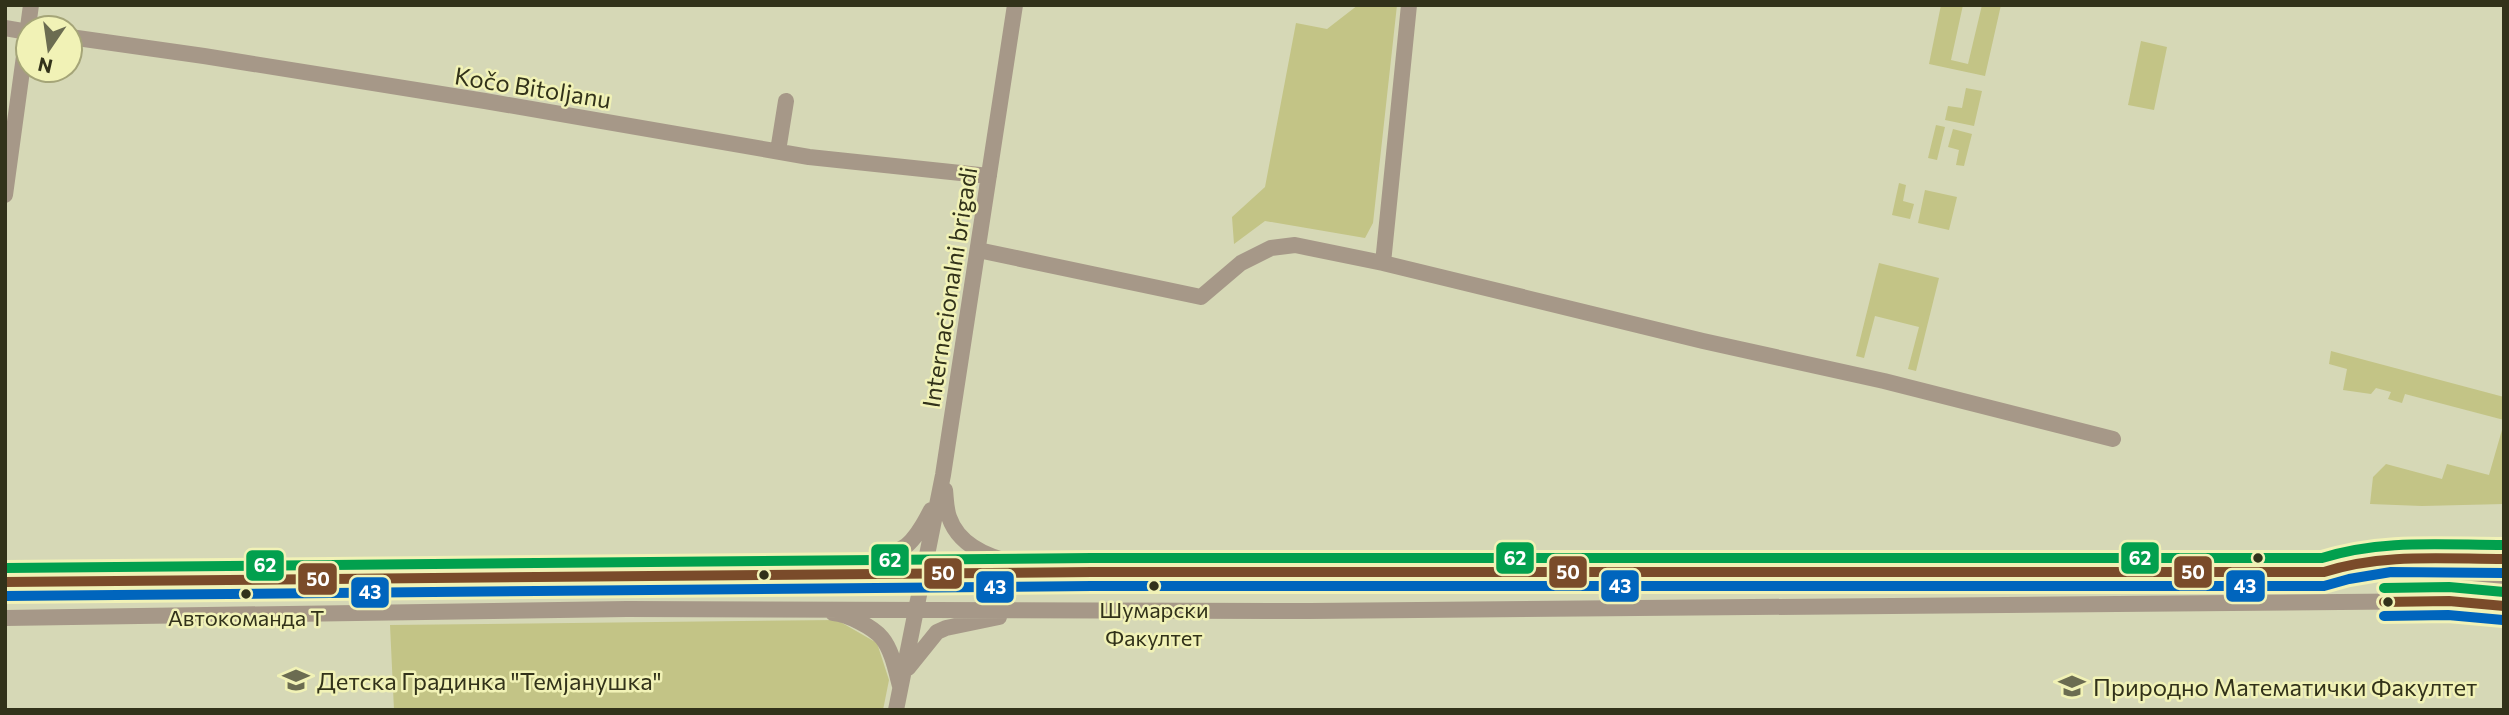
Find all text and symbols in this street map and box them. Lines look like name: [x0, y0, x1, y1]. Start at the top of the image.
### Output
north arrow: [14, 14, 84, 84]
text: N: [36, 53, 55, 79]
street label: Kočo Bitoljanu: [453, 60, 613, 114]
street label: Internacionalni brigadi: [916, 165, 982, 409]
line badge: 62: [1495, 541, 1535, 575]
line badge: 62: [2120, 541, 2160, 575]
line badge: 62: [870, 543, 910, 577]
text: 62: [1504, 546, 1526, 569]
text: 62: [2129, 546, 2151, 569]
text: 62: [879, 548, 901, 571]
line badge: 62: [245, 549, 285, 582]
unlabelled marker: [2251, 551, 2265, 565]
text: 62: [254, 553, 276, 576]
line badge: 50: [1548, 555, 1588, 589]
line badge: 50: [2173, 555, 2213, 589]
line badge: 50: [923, 557, 963, 590]
text: 50: [1556, 560, 1580, 583]
text: 50: [2181, 560, 2205, 583]
text: 50: [931, 561, 955, 584]
line badge: 50: [297, 562, 338, 596]
text: 50: [306, 567, 330, 590]
unlabelled marker: [757, 568, 771, 582]
line badge: 43: [1600, 569, 1640, 603]
line badge: 43: [2225, 569, 2266, 603]
line badge: 43: [975, 570, 1015, 604]
text: 43: [1609, 574, 1631, 597]
text: 43: [2234, 574, 2256, 597]
text: 43: [984, 575, 1006, 598]
line badge: 43: [350, 576, 390, 609]
marker: Шумарски Факултет: [1147, 579, 1161, 593]
text: 43: [359, 580, 381, 603]
marker: Автокоманда Т: [239, 587, 253, 601]
unlabelled marker: [2381, 595, 2395, 609]
place label: Шумарски Факултет: [1099, 596, 1209, 651]
place label: Автокоманда Т: [168, 604, 324, 631]
school or university icon: Детска Градинка "Темјанушка": [281, 665, 311, 695]
place label: Детска Градинка "Темјанушка": [317, 666, 662, 695]
school or university icon: Природно Математички Факултет: [2057, 671, 2087, 701]
place label: Природно Математички Факултет: [2093, 672, 2477, 701]

